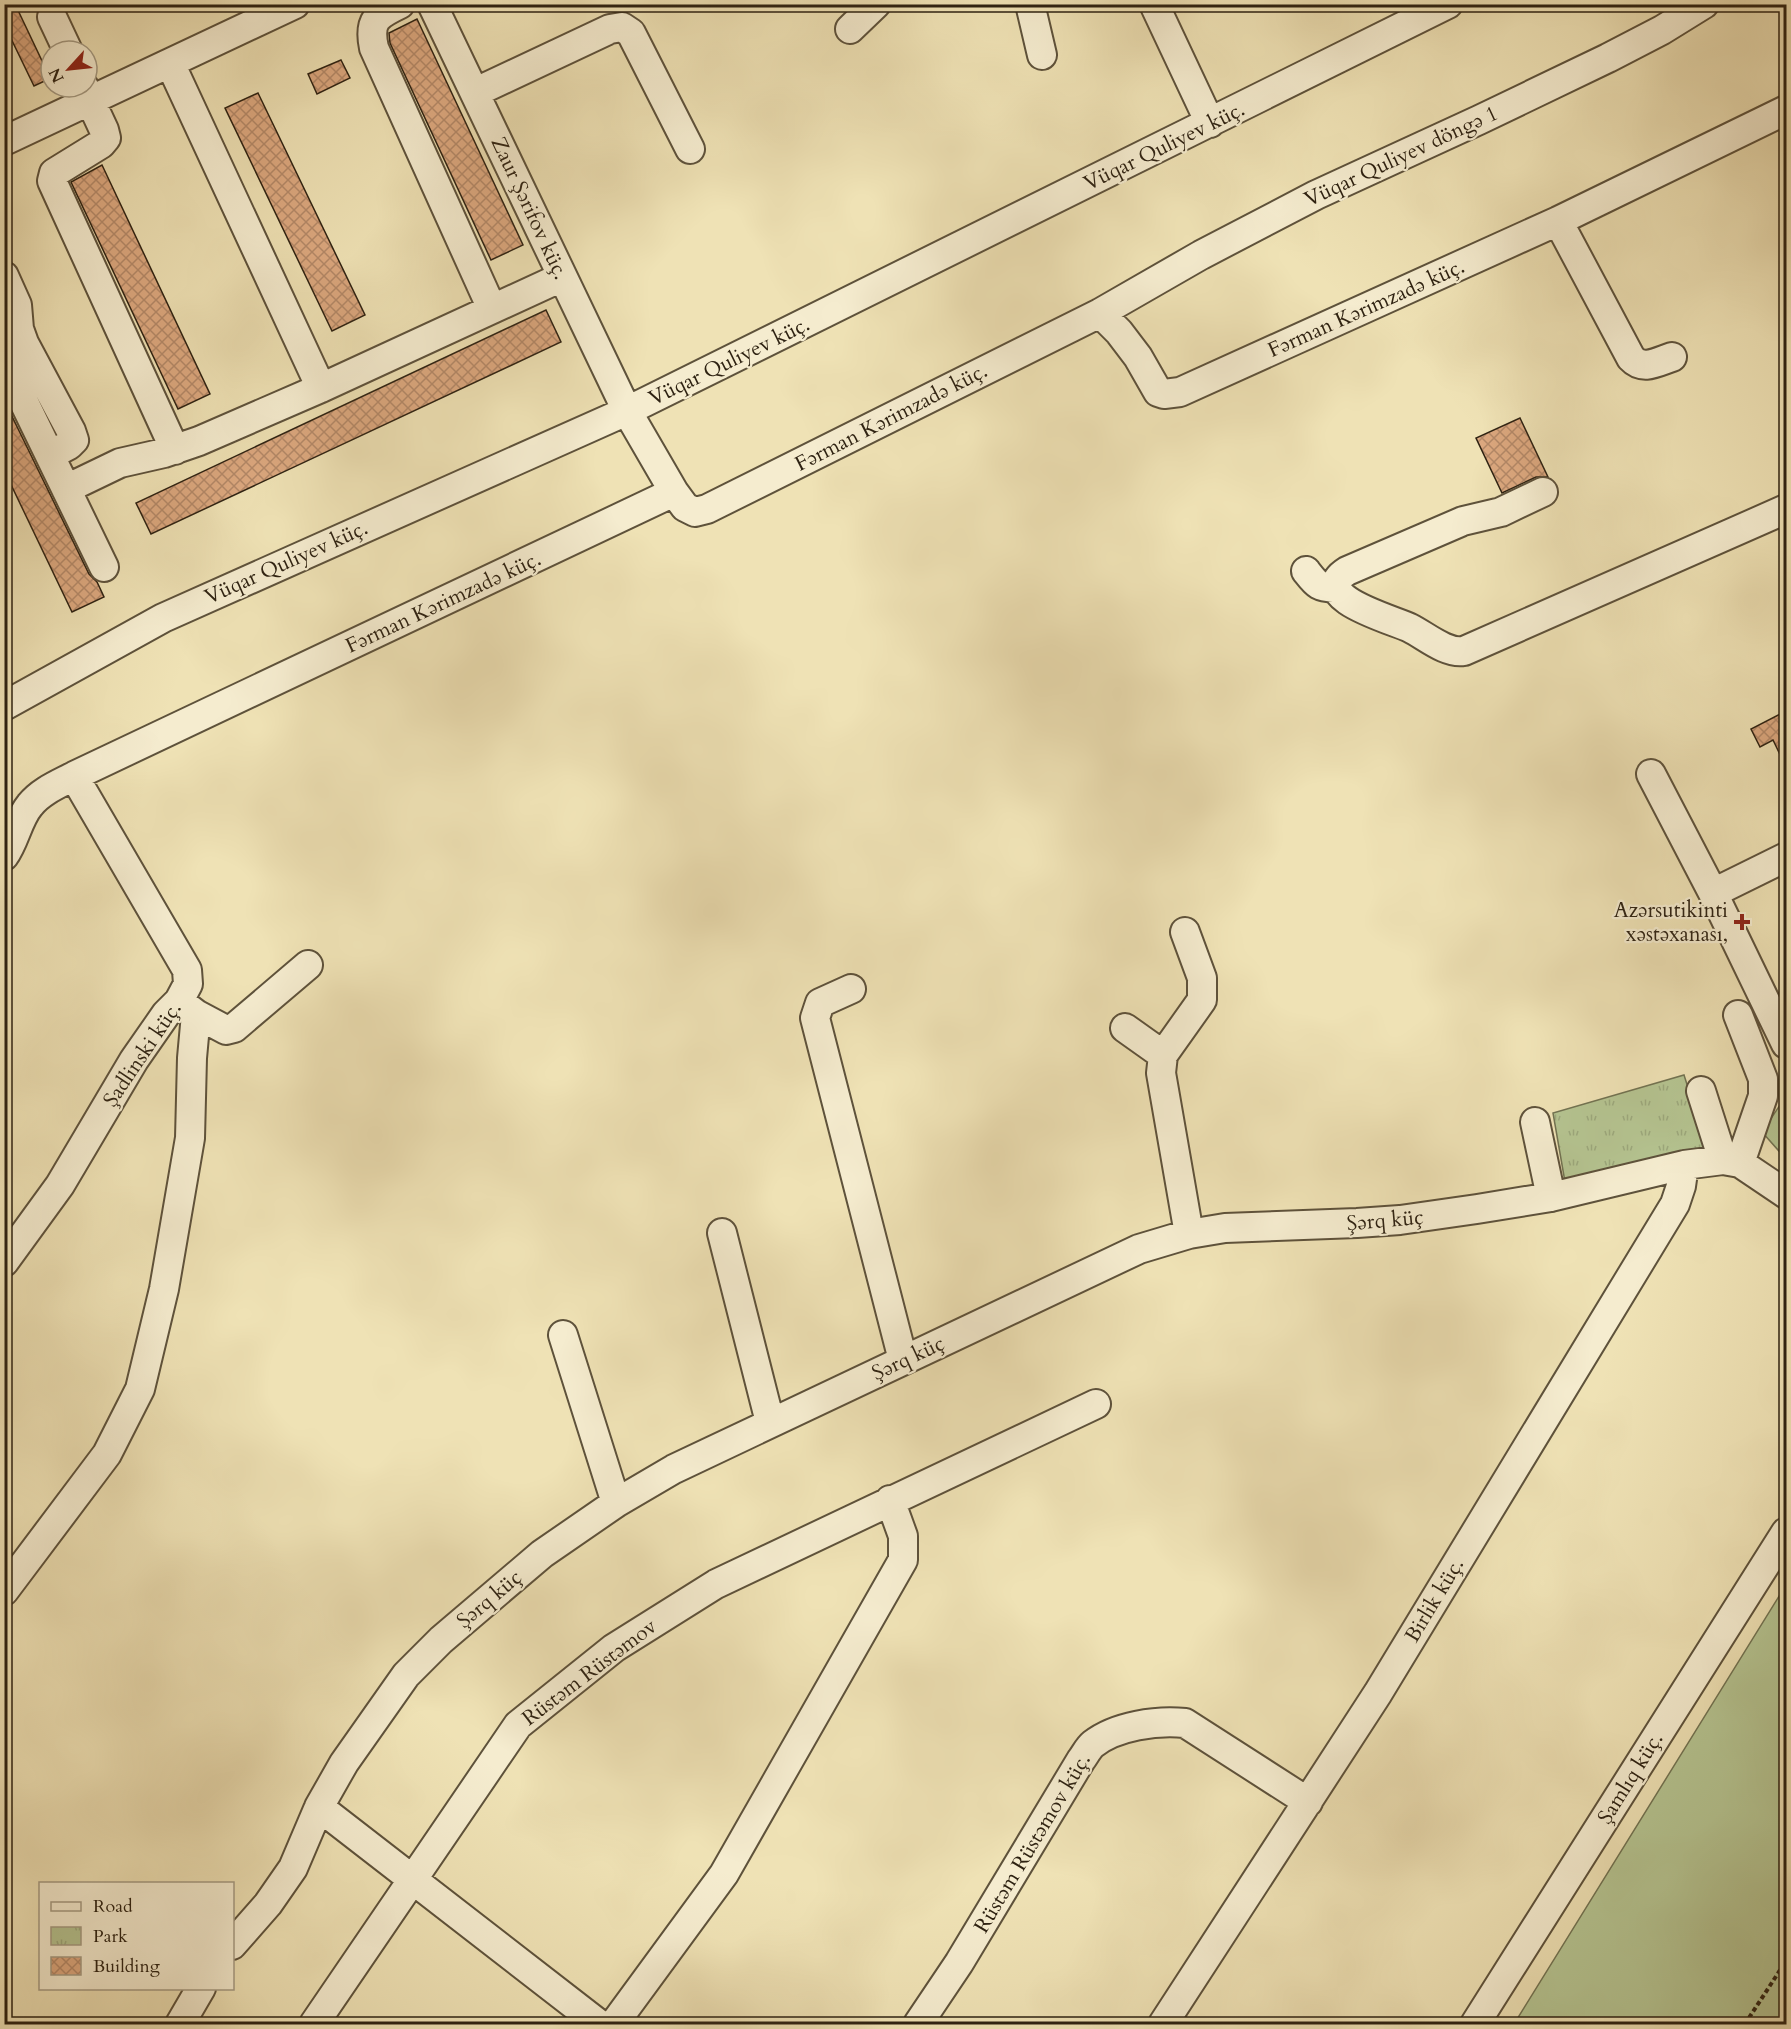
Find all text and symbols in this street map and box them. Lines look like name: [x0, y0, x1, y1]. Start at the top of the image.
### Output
north arrow: [39, 39, 99, 99]
text: N: [44, 64, 69, 87]
street label: Vüqar Quliyev küç.: [1079, 95, 1250, 198]
street label: Vüqar Quliyev döngə 1: [1300, 99, 1503, 214]
street label: Zaur Şərifov küç.: [484, 132, 575, 284]
street label: Fərman Kərimzadə küç.: [1263, 252, 1469, 365]
street label: Vüqar Quliyev küç.: [644, 310, 815, 413]
street label: Fərman Kərimzadə küç.: [790, 356, 992, 479]
street label: Vüqar Quliyev küç.: [200, 513, 372, 611]
street label: Fərman Kərimzadə küç.: [341, 544, 546, 661]
place label: Azərsutikinti xəstəxanası,: [1614, 896, 1728, 949]
marker: Azərsutikinti xəstəxanası,: [1733, 913, 1751, 931]
street label: Şadlinski küç.: [96, 996, 188, 1113]
street label: Şərq küç: [1345, 1203, 1425, 1238]
street label: Şərq küç: [867, 1329, 949, 1388]
street label: Birlik küç.: [1398, 1553, 1471, 1648]
street label: Şərq küç: [451, 1564, 528, 1635]
street label: Rüstəm Rüstəmov: [516, 1612, 663, 1733]
street label: Şamlıq küç.: [1591, 1727, 1670, 1830]
street label: Rüstəm Rüstəmov küç.: [967, 1748, 1098, 1939]
legend: [39, 1882, 234, 1990]
text: Road: [93, 1894, 133, 1919]
text: Park: [93, 1924, 128, 1949]
text: Building: [93, 1954, 161, 1979]

